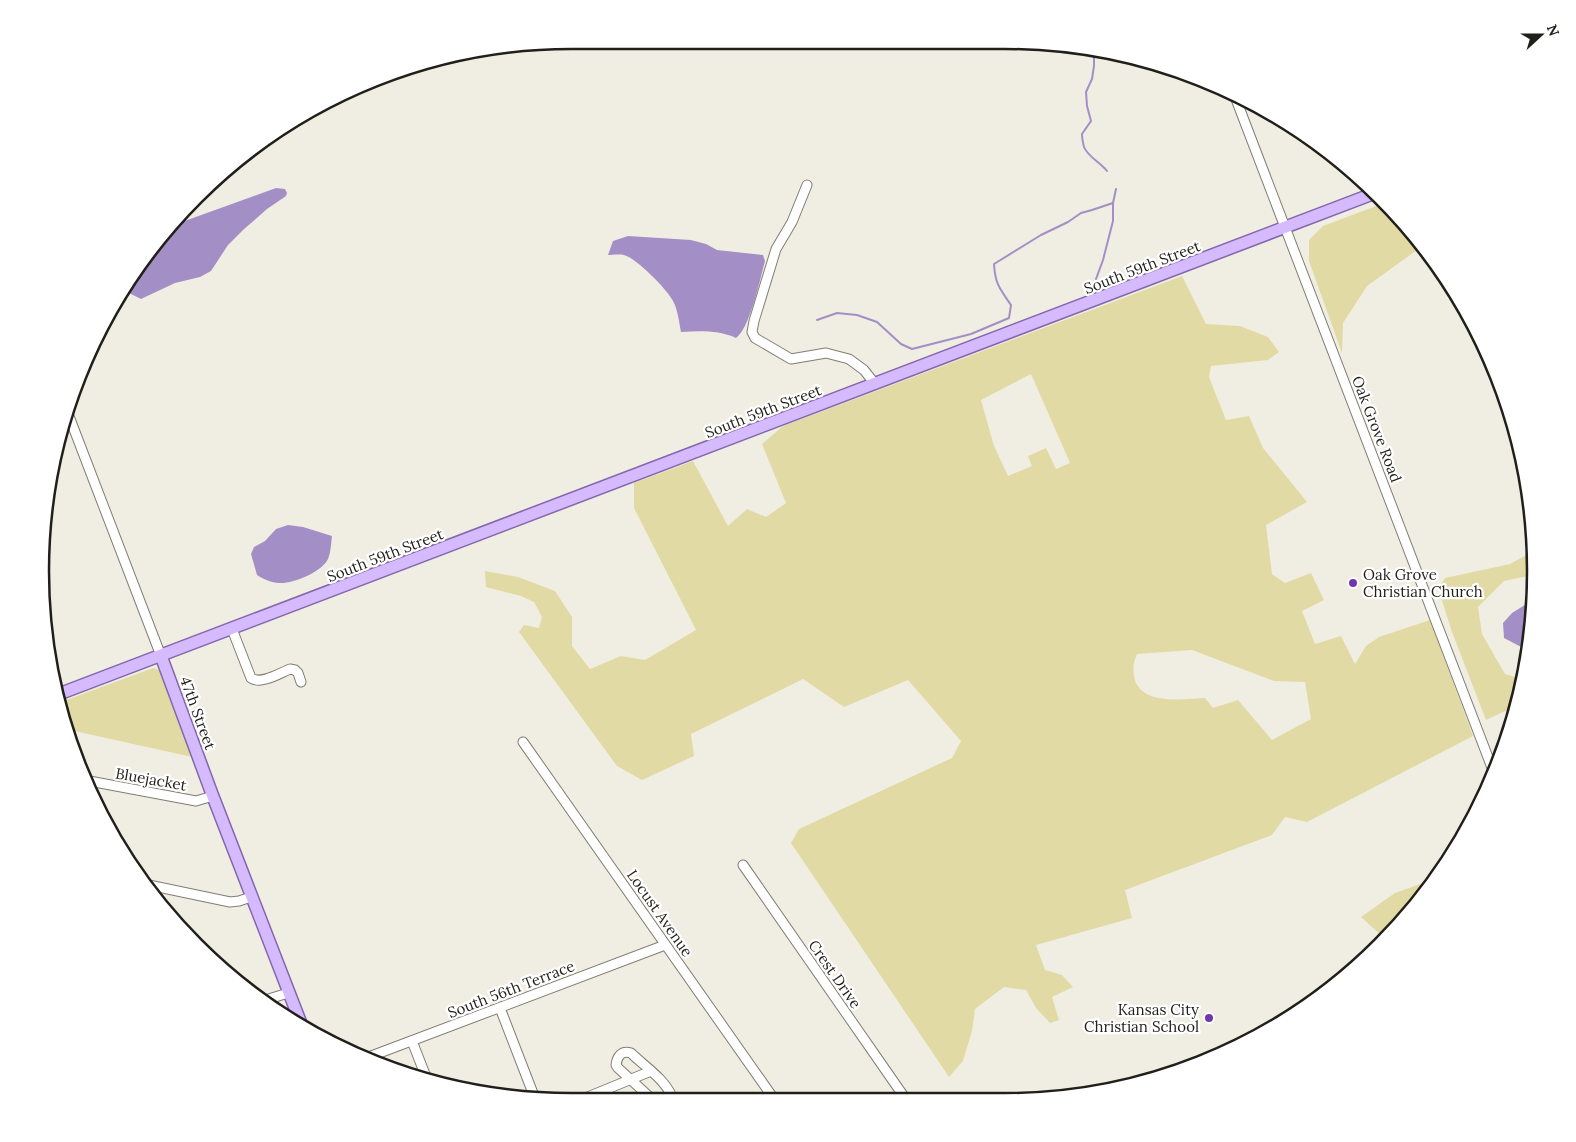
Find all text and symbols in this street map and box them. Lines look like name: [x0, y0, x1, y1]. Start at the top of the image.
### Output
north arrow: [1516, 10, 1566, 60]
text: N: [1543, 22, 1564, 39]
street label: South 59th Street: [1081, 236, 1203, 298]
street label: Oak Grove Road: [1348, 373, 1406, 485]
street label: South 59th Street: [702, 380, 824, 442]
street label: South 59th Street: [324, 524, 446, 586]
place label: Oak Grove Christian Church: [1363, 565, 1483, 601]
marker: Oak Grove Christian Church: [1347, 577, 1359, 589]
street label: 47th Street: [176, 674, 220, 752]
street label: Bluejacket: [114, 763, 188, 795]
street label: Locust Avenue: [623, 866, 697, 960]
street label: Crest Drive: [804, 936, 866, 1012]
street label: South 56th Terrace: [445, 956, 577, 1022]
place label: Kansas City Christian School: [1084, 1000, 1199, 1036]
marker: Kansas City Christian School: [1203, 1012, 1215, 1024]

